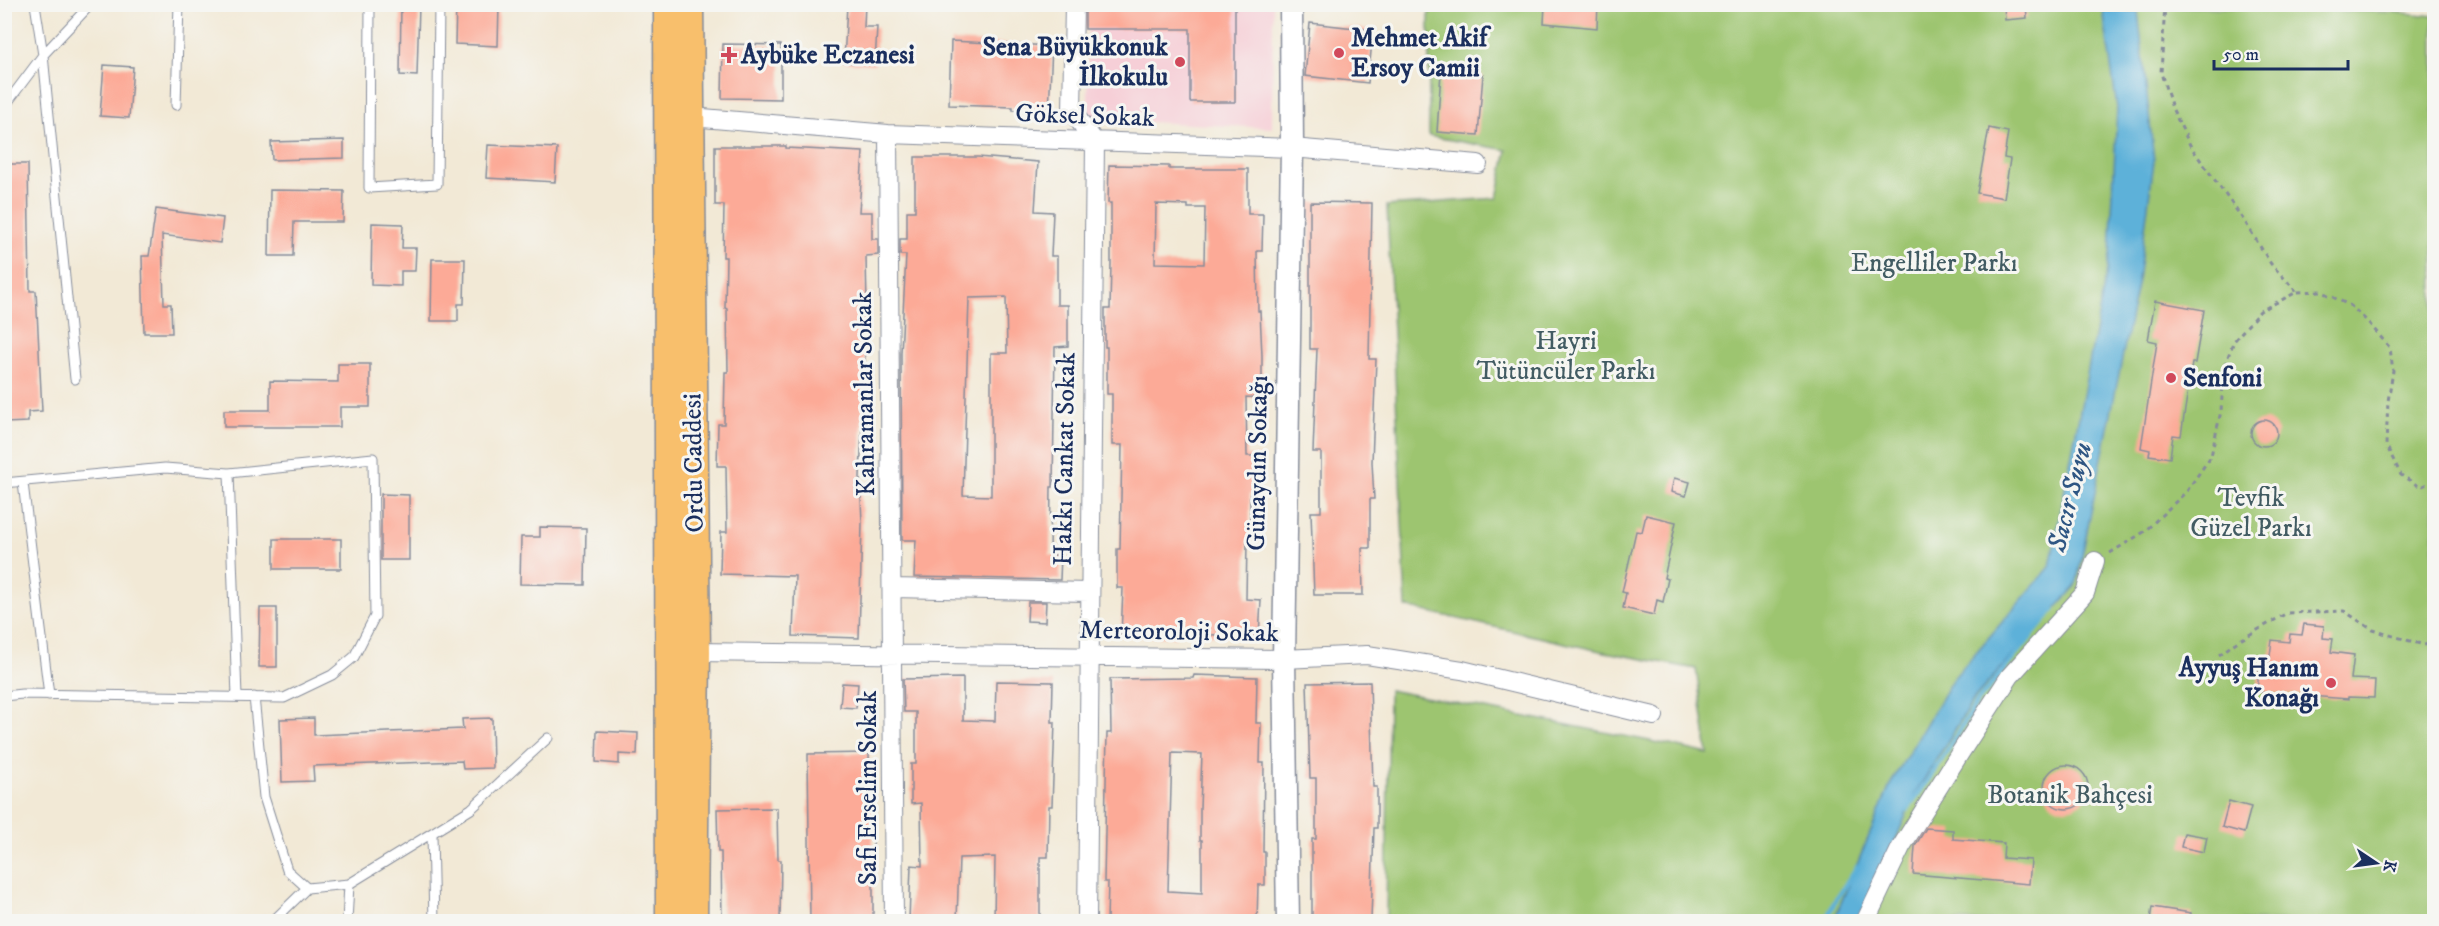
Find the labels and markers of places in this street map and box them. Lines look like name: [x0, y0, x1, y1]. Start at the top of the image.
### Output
place label: Mehmet Akif Ersoy Camii: [1351, 22, 1492, 85]
place label: Sena Büyükkonuk İlkokulu: [982, 31, 1169, 94]
place label: Aybüke Eczanesi: [740, 39, 915, 72]
marker: Mehmet Akif Ersoy Camii: [1332, 46, 1346, 60]
marker: Aybüke Eczanesi: [722, 48, 736, 62]
marker: Sena Büyükkonuk İlkokulu: [1173, 55, 1187, 69]
place label: Senfoni: [2183, 362, 2262, 395]
marker: Senfoni: [2164, 371, 2178, 385]
place label: Ayyuş Hanım Konağı: [2178, 652, 2319, 715]
marker: Ayyuş Hanım Konağı: [2324, 676, 2338, 690]

